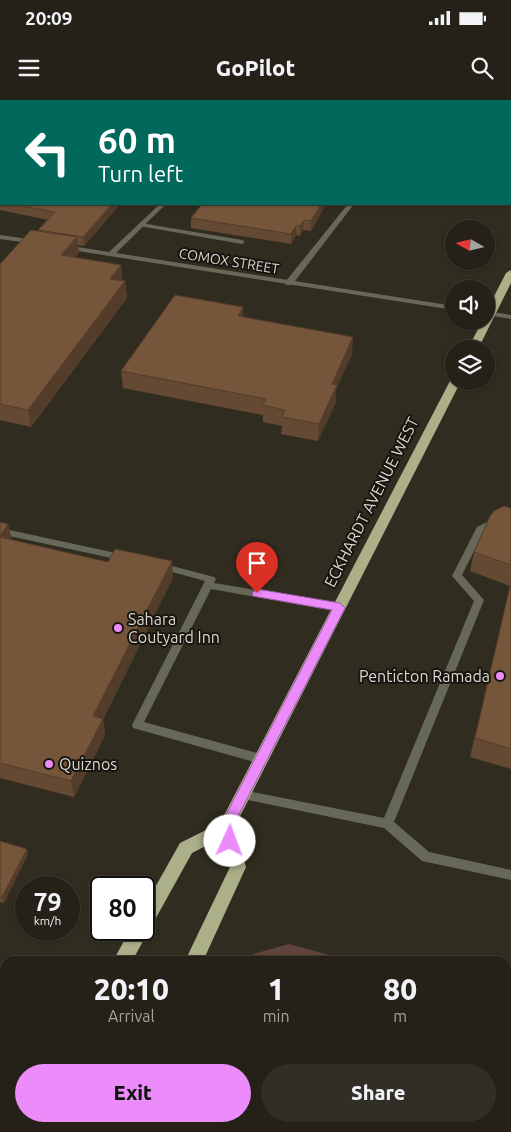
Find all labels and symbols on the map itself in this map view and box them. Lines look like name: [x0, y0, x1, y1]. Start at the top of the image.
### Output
north arrow: [445, 220, 495, 270]
street label: COMOX STREET: [178, 245, 280, 277]
street label: ECKHARDT AVENUE WEST: [320, 414, 422, 590]
pin: [236, 542, 278, 593]
place label: Sahara Coutyard Inn: [128, 610, 220, 646]
marker: Sahara Coutyard Inn: [112, 622, 124, 634]
place label: Penticton Ramada: [359, 667, 490, 685]
marker: Penticton Ramada: [494, 670, 506, 682]
place label: Quiznos: [59, 755, 117, 773]
marker: Quiznos: [43, 758, 55, 770]
position arrow: [203, 814, 255, 866]
speed limit sign: 80: [90, 876, 155, 941]

